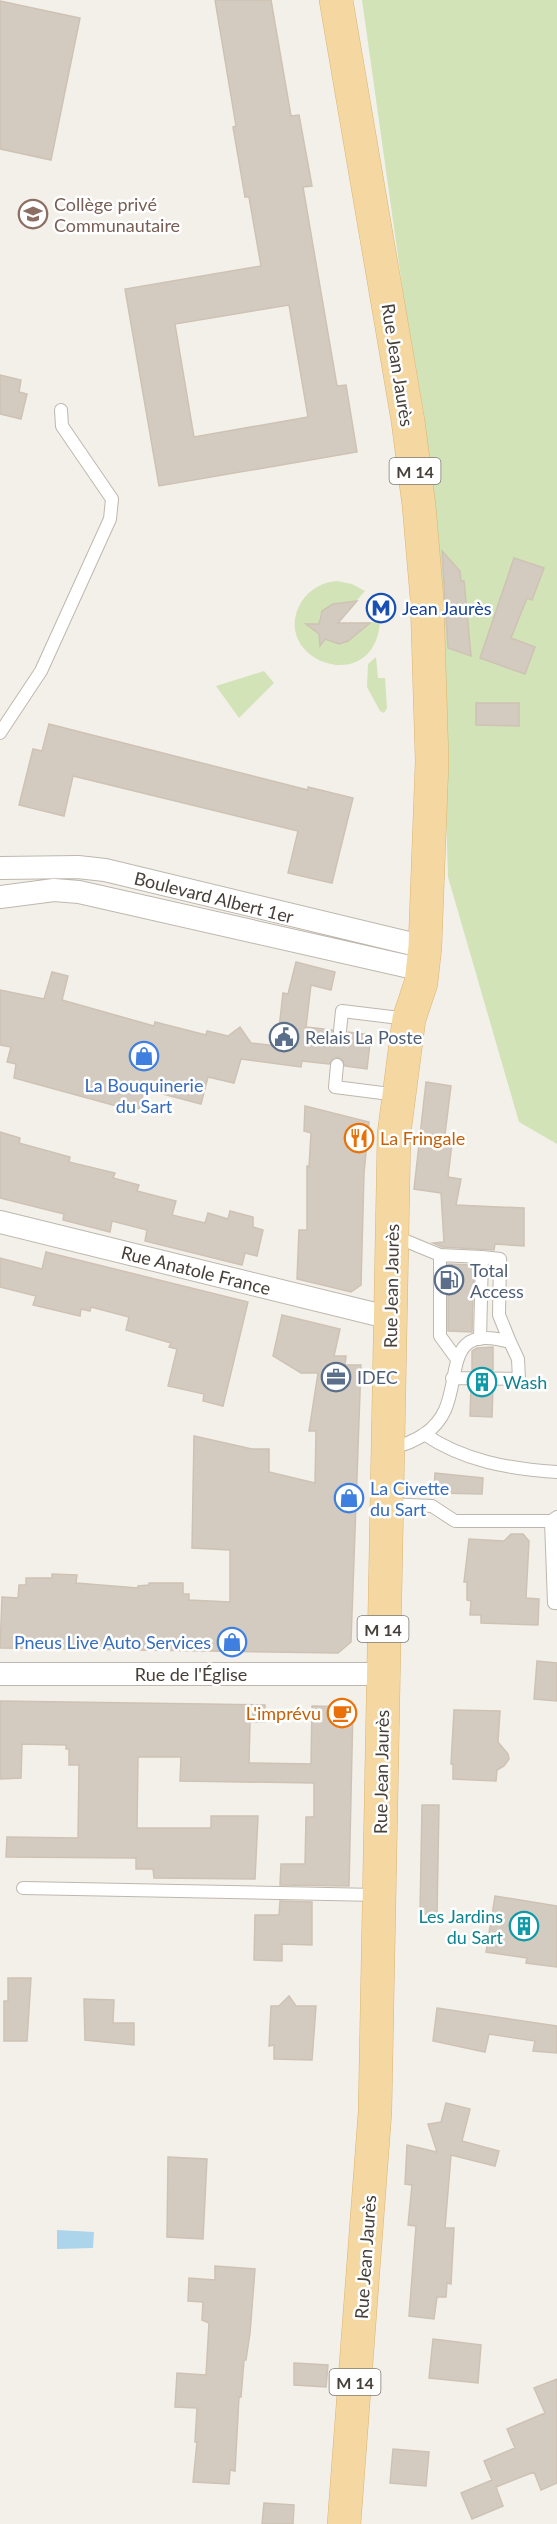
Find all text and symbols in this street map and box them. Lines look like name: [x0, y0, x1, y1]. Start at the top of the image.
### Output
place label: Collège privé Communautaire: [54, 193, 180, 236]
school or university icon: Collège privé Communautaire: [17, 198, 49, 230]
street label: Rue Jean Jaurès: [377, 302, 419, 428]
road number: M 14: [390, 458, 440, 484]
metro station icon: Jean Jaurès: [365, 592, 397, 624]
place label: Jean Jaurès: [402, 597, 492, 619]
street label: Boulevard Albert 1er: [132, 867, 297, 928]
public building icon: Relais La Poste: [268, 1021, 300, 1053]
place label: Relais La Poste: [305, 1026, 422, 1048]
shop icon: La Bouquinerie du Sart: [128, 1040, 160, 1072]
place label: La Bouquinerie du Sart: [85, 1074, 203, 1117]
restaurant icon: La Fringale: [343, 1122, 375, 1154]
place label: La Fringale: [380, 1127, 465, 1149]
street label: Rue Jean Jaurès: [379, 1224, 403, 1348]
street label: Rue Anatole France: [119, 1241, 273, 1299]
place label: Total Access: [470, 1259, 524, 1302]
fuel station icon: Total Access: [433, 1264, 465, 1296]
office icon: IDEC: [320, 1361, 352, 1393]
place label: IDEC: [357, 1366, 398, 1388]
building icon: Wash: [466, 1366, 498, 1398]
place label: Wash: [503, 1371, 547, 1393]
place label: La Civette du Sart: [370, 1477, 449, 1520]
shop icon: La Civette du Sart: [333, 1482, 365, 1514]
road number: M 14: [358, 1616, 409, 1642]
shop icon: Pneus Live Auto Services: [216, 1626, 248, 1658]
place label: Pneus Live Auto Services: [14, 1631, 211, 1653]
street label: Rue de l'Église: [135, 1663, 247, 1685]
cafe icon: L'imprévu: [326, 1697, 358, 1729]
place label: L'imprévu: [246, 1702, 321, 1724]
street label: Rue Jean Jaurès: [369, 1710, 393, 1834]
place label: Les Jardins du Sart: [418, 1905, 504, 1948]
building icon: Les Jardins du Sart: [508, 1910, 540, 1942]
street label: Rue Jean Jaurès: [350, 2194, 380, 2320]
road number: M 14: [330, 2369, 380, 2395]

